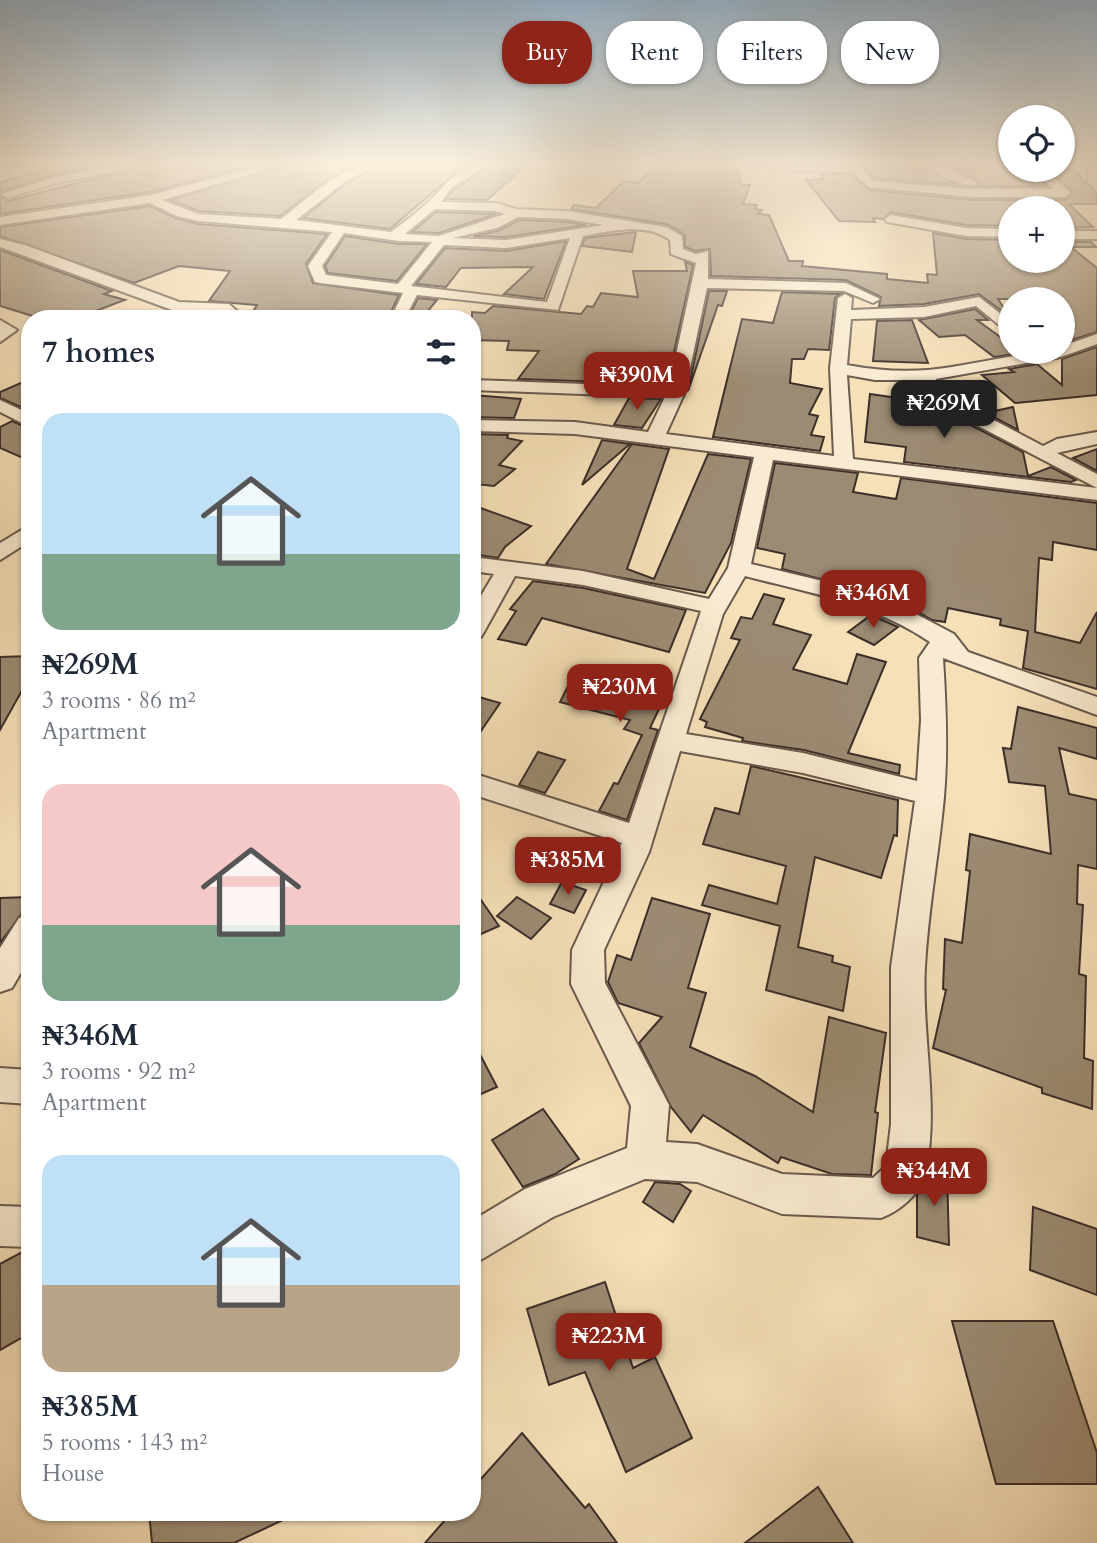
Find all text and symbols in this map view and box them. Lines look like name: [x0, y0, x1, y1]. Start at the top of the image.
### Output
chip: Buy: [502, 21, 592, 84]
chip: Rent: [606, 21, 703, 84]
chip: Filters: [717, 21, 827, 84]
chip: New: [841, 21, 939, 84]
map controls: [998, 105, 1075, 364]
button: locate: [998, 105, 1075, 182]
button: +: [998, 196, 1075, 273]
button: −: [998, 287, 1075, 364]
text: 7 homes: [42, 332, 155, 373]
icon: filters: [422, 333, 460, 371]
pin: ₦390M: [588, 352, 686, 412]
text: ₦390M: [600, 359, 674, 390]
pin: ₦269M: [895, 380, 993, 440]
text: ₦269M: [907, 387, 981, 418]
icon: home: [188, 458, 314, 584]
pin: ₦346M: [824, 570, 922, 630]
text: ₦346M: [836, 577, 910, 608]
text: ₦269M: [42, 644, 139, 685]
pin: ₦230M: [571, 664, 669, 724]
text: ₦230M: [583, 671, 657, 702]
text: 3 rooms · 86 m²: [42, 685, 195, 716]
text: Apartment: [42, 716, 146, 747]
icon: home: [188, 829, 314, 955]
pin: ₦385M: [519, 838, 617, 897]
text: ₦385M: [531, 844, 605, 875]
text: ₦346M: [42, 1015, 139, 1056]
text: 3 rooms · 92 m²: [42, 1056, 195, 1087]
text: Apartment: [42, 1087, 146, 1118]
pin: ₦344M: [885, 1148, 983, 1208]
text: ₦344M: [897, 1155, 971, 1186]
icon: home: [188, 1200, 314, 1326]
pin: ₦223M: [560, 1314, 658, 1373]
text: ₦223M: [572, 1320, 646, 1351]
text: ₦385M: [42, 1386, 139, 1427]
text: 5 rooms · 143 m²: [42, 1427, 207, 1458]
text: House: [42, 1458, 104, 1489]

